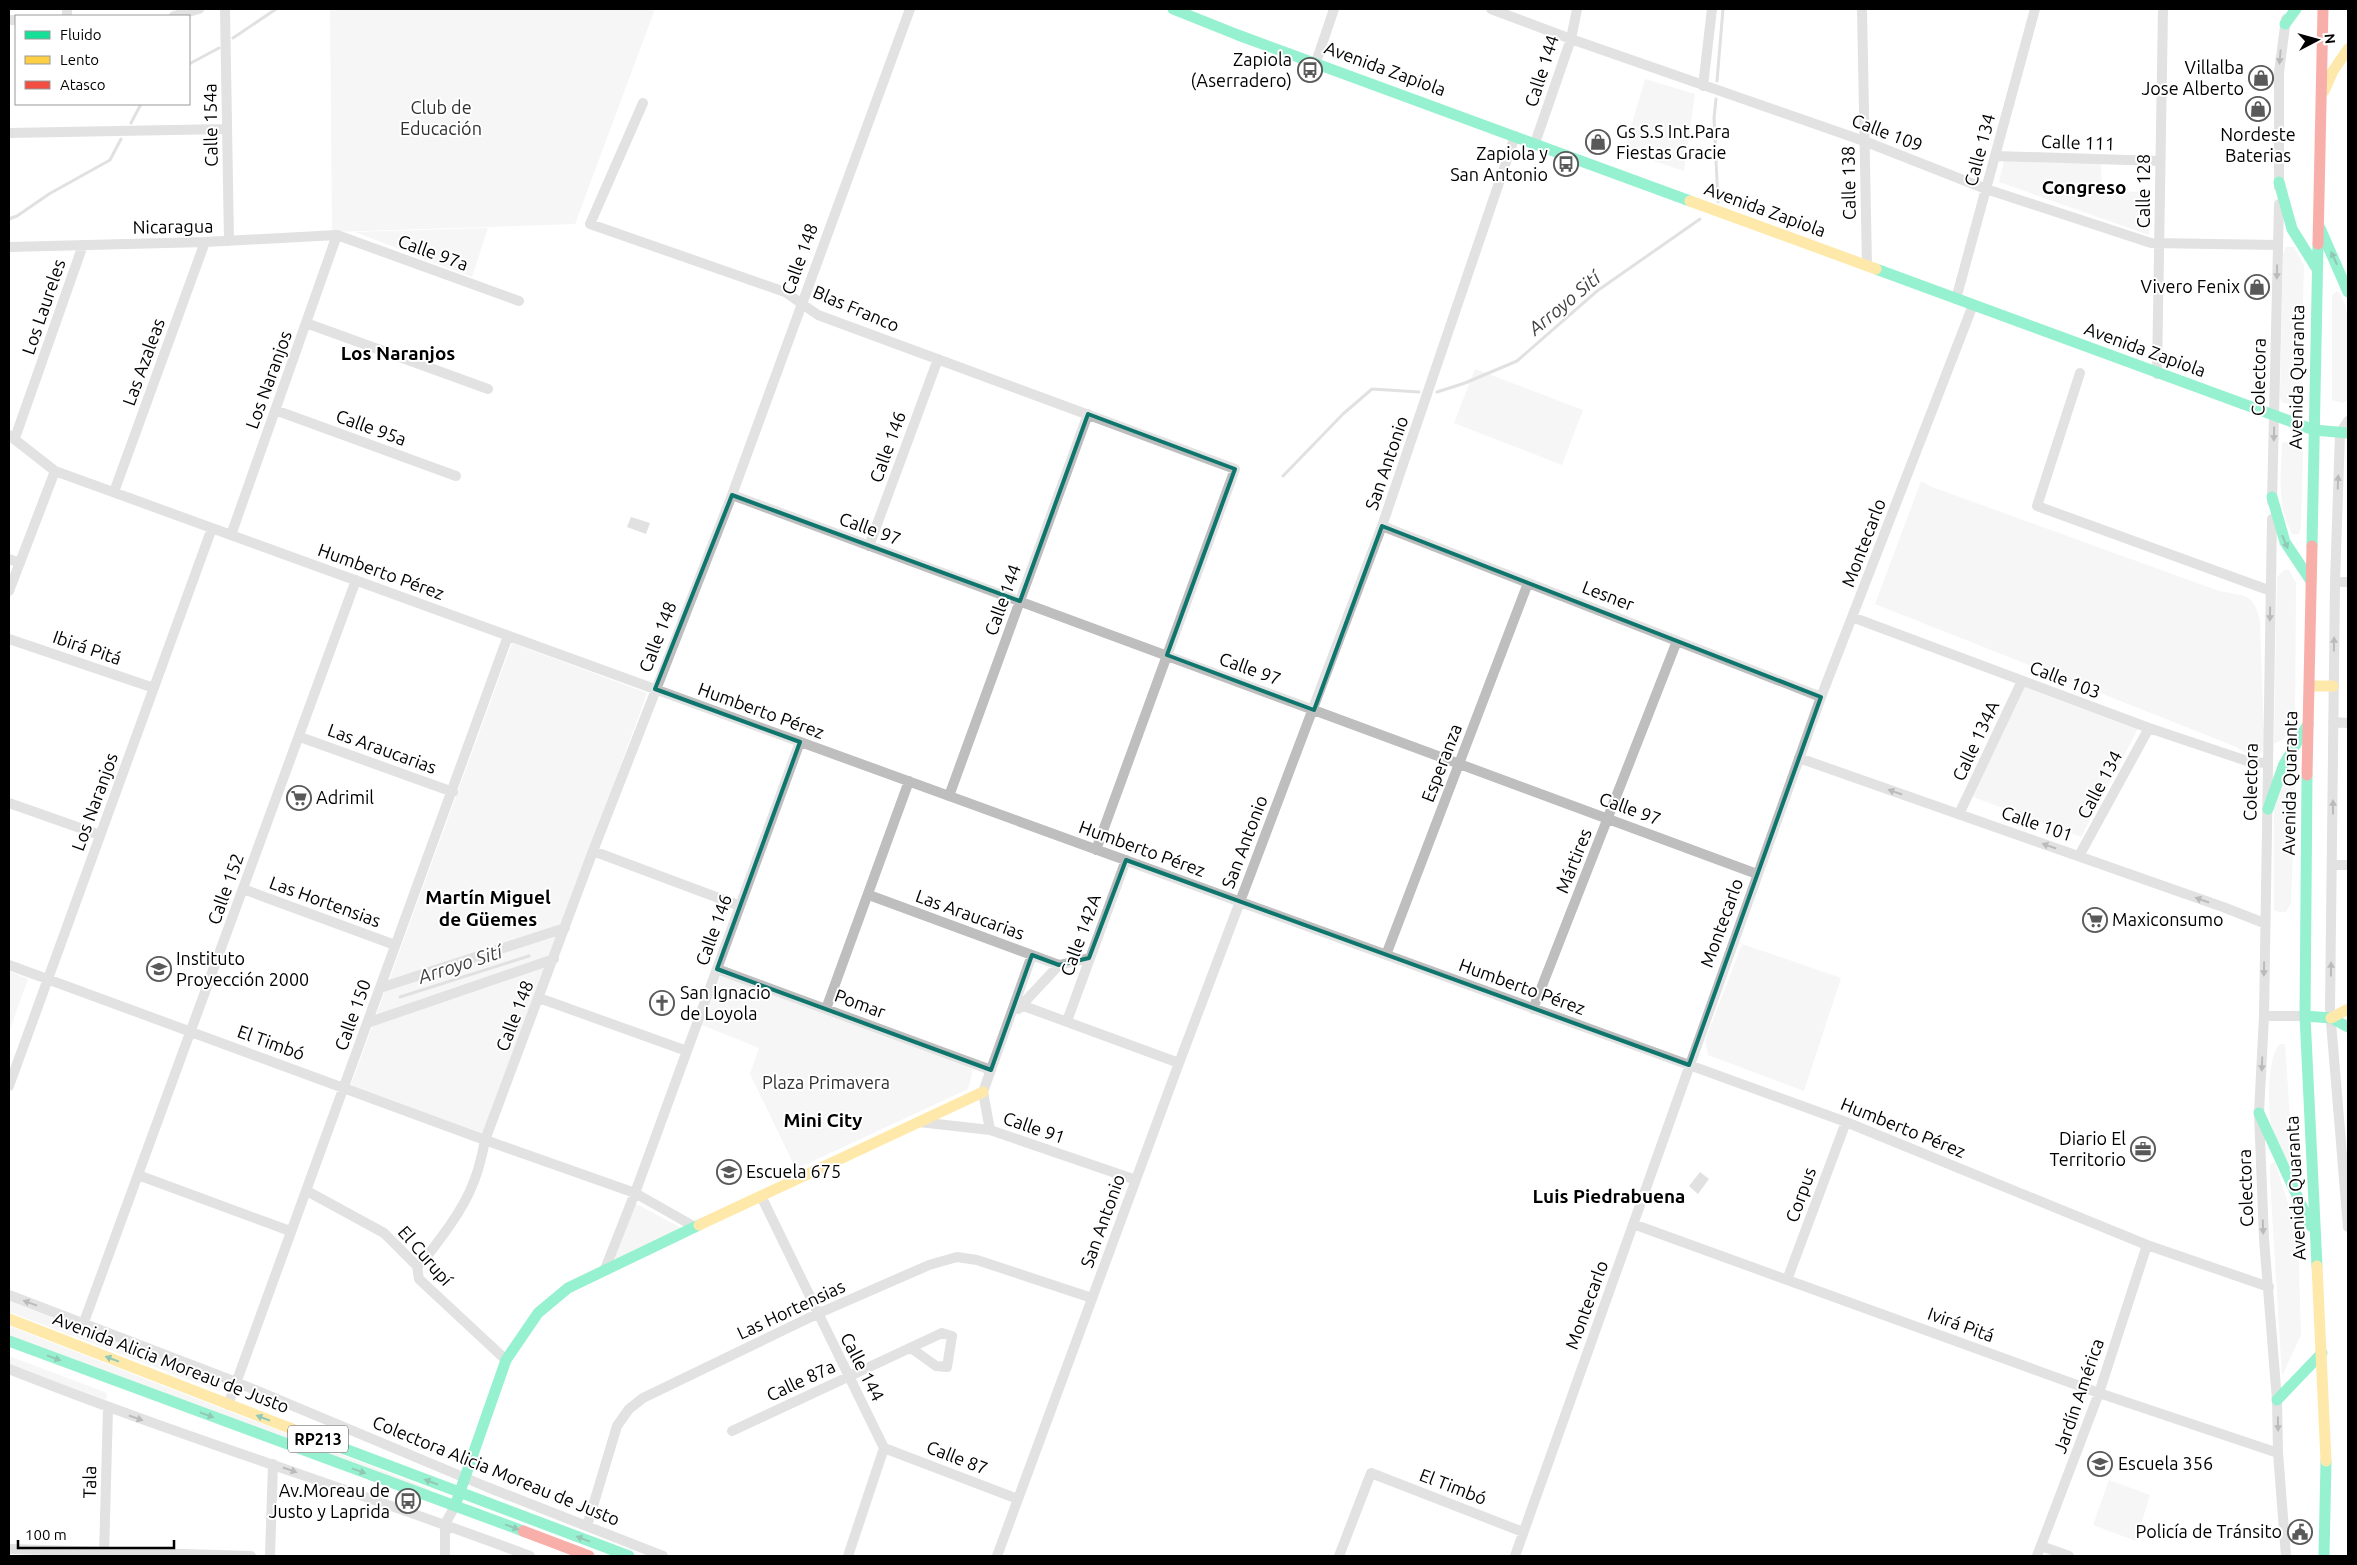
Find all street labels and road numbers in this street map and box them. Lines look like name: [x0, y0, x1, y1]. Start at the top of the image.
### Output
street label: Calle 144: [1520, 32, 1562, 109]
street label: Avenida Zapiola: [1322, 37, 1449, 99]
street label: Calle 154a: [199, 83, 221, 167]
street label: Calle 109: [1849, 109, 1926, 155]
street label: Calle 134: [1960, 111, 1998, 188]
street label: Calle 111: [2041, 131, 2115, 153]
street label: Calle 138: [1837, 146, 1859, 220]
street label: Calle 128: [2133, 154, 2153, 228]
street label: Avenida Zapiola: [1702, 178, 1829, 240]
street label: Nicaragua: [132, 215, 214, 237]
street label: Calle 148: [777, 220, 821, 297]
street label: Calle 97a: [395, 230, 471, 274]
street label: Los Laureles: [17, 256, 69, 357]
street label: Blas Franco: [810, 281, 903, 335]
street label: Avenida Quaranta: [2285, 304, 2308, 450]
street label: Las Azaleas: [118, 315, 168, 408]
street label: Avenida Zapiola: [2082, 318, 2209, 380]
street label: Los Naranjos: [241, 328, 295, 431]
street label: Colectora: [2247, 338, 2269, 416]
street label: Calle 95a: [333, 405, 409, 449]
street label: Calle 146: [865, 408, 909, 485]
street label: San Antonio: [1361, 413, 1411, 512]
street label: Montecarlo: [1837, 496, 1889, 590]
street label: Calle 97: [837, 508, 904, 548]
street label: Humberto Pérez: [316, 539, 447, 603]
street label: Calle 144: [980, 561, 1024, 638]
street label: Lesner: [1580, 576, 1637, 614]
street label: Calle 148: [634, 598, 680, 675]
street label: Ibirá Pitá: [50, 626, 124, 668]
street label: Calle 97: [1217, 648, 1284, 688]
street label: Calle 103: [2027, 656, 2104, 702]
street label: Humberto Pérez: [696, 678, 827, 742]
street label: Calle 134A: [1948, 697, 2002, 784]
street label: Avenida Quaranta: [2278, 710, 2301, 856]
street label: Las Araucarias: [325, 719, 440, 777]
street label: Esperanza: [1417, 721, 1465, 805]
street label: Colectora: [2239, 743, 2261, 821]
street label: Calle 134: [2073, 747, 2125, 822]
street label: Los Naranjos: [67, 750, 121, 853]
street label: Calle 97: [1597, 788, 1664, 828]
street label: San Antonio: [1217, 792, 1271, 891]
street label: Calle 101: [1999, 802, 2076, 845]
street label: Humberto Pérez: [1077, 816, 1208, 880]
street label: Mártires: [1551, 825, 1595, 896]
street label: Calle 152: [203, 850, 247, 927]
street label: Las Hortensias: [267, 872, 384, 930]
street label: Montecarlo: [1696, 876, 1746, 970]
street label: Las Araucarias: [913, 885, 1028, 943]
street label: Calle 146: [691, 891, 735, 968]
street label: Calle 142A: [1056, 891, 1104, 978]
street label: Humberto Pérez: [1457, 954, 1588, 1018]
street label: Calle 150: [330, 976, 374, 1053]
street label: Calle 148: [491, 977, 537, 1054]
street label: Pomar: [832, 985, 889, 1022]
street label: El Timbó: [235, 1021, 308, 1063]
street label: Humberto Pérez: [1838, 1093, 1969, 1161]
street label: Calle 91: [1001, 1107, 1068, 1147]
street label: Avenida Quaranta: [2281, 1115, 2310, 1261]
street label: Colectora: [2234, 1149, 2256, 1227]
street label: Corpus: [1781, 1164, 1819, 1225]
street label: San Antonio: [1076, 1171, 1128, 1270]
street label: El Curupí: [395, 1222, 457, 1290]
street label: Montecarlo: [1561, 1258, 1611, 1352]
street label: Las Hortensias: [733, 1275, 848, 1343]
street label: Ivirá Pitá: [1925, 1303, 1997, 1345]
street label: Avenida Alicia Moreau de Justo: [50, 1308, 292, 1416]
street label: Calle 144: [837, 1329, 889, 1404]
street label: Jardín América: [2049, 1336, 2107, 1456]
street label: Calle 87a: [763, 1356, 838, 1405]
street label: Colectora Alicia Moreau de Justo: [370, 1411, 623, 1529]
road number: RP213: [288, 1426, 348, 1452]
street label: Calle 87: [924, 1436, 991, 1478]
street label: El Timbó: [1417, 1464, 1490, 1508]
street label: Tala: [79, 1466, 99, 1498]

